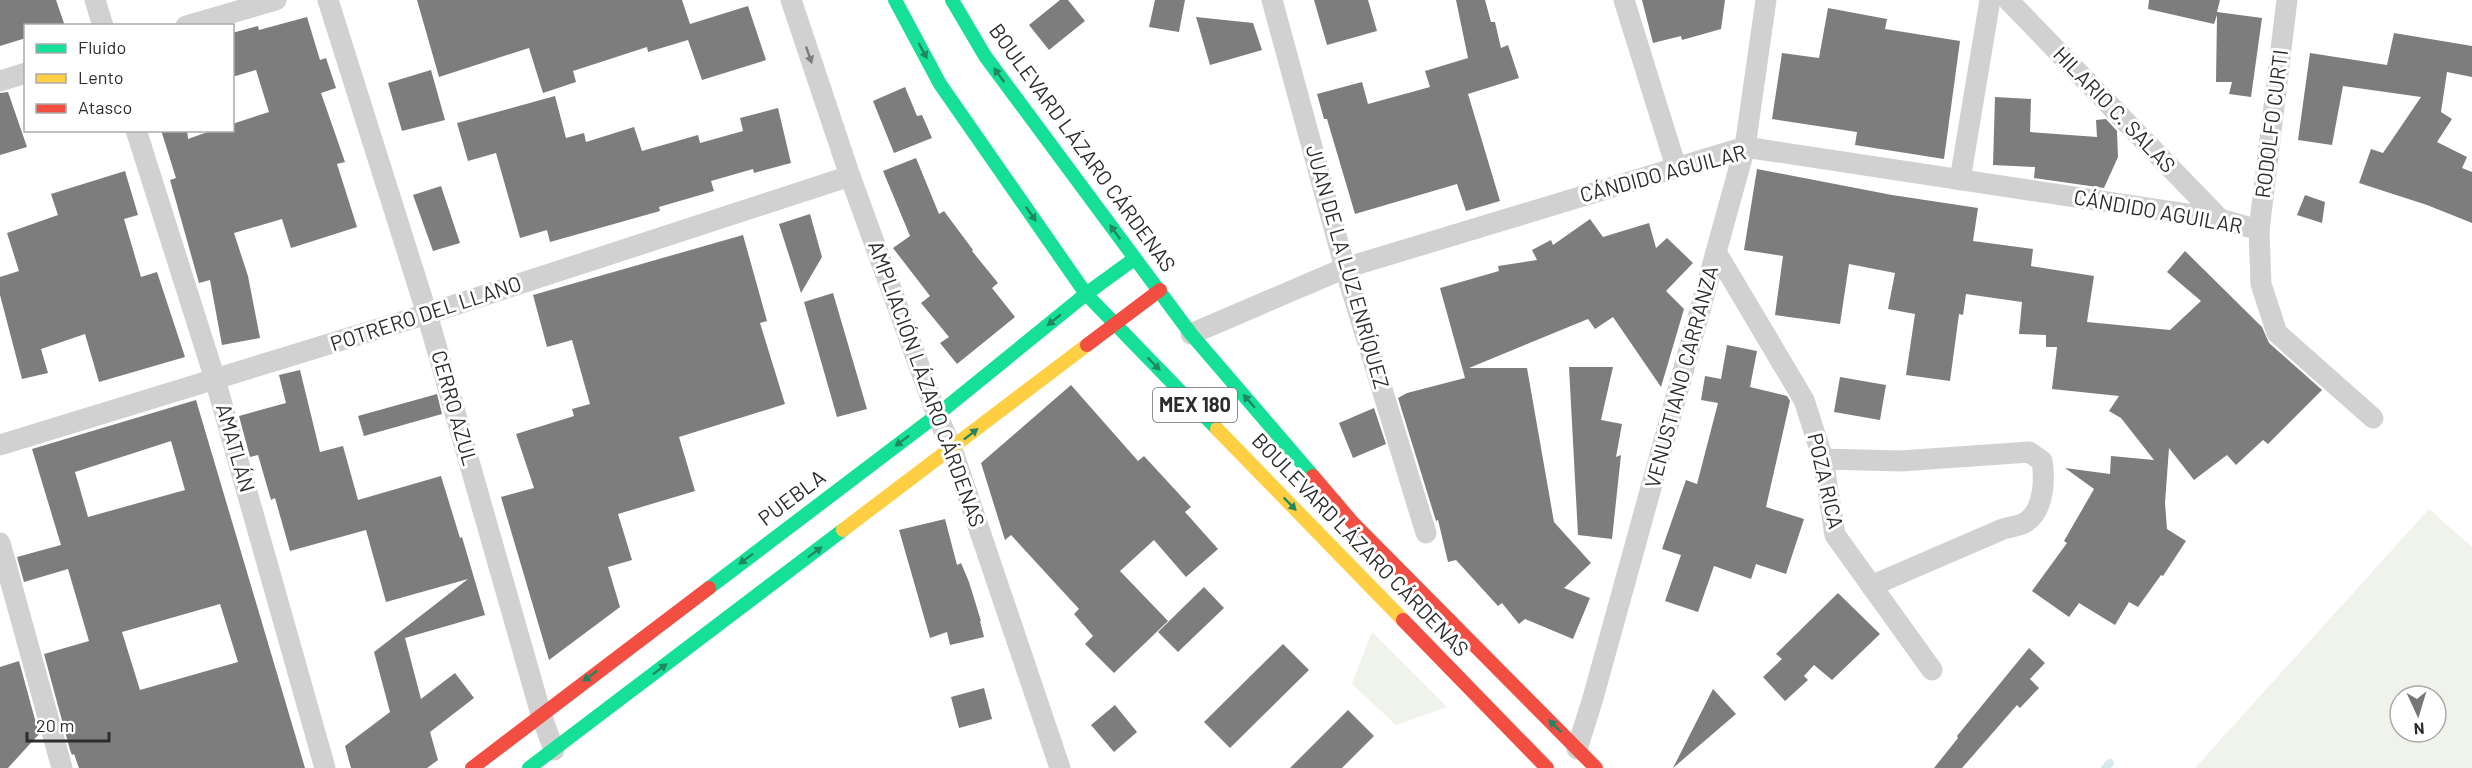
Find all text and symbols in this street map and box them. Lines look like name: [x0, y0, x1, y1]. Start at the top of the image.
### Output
street label: BOULEVARD LÁZARO CÁRDENAS: [985, 18, 1182, 276]
legend: [24, 24, 234, 132]
text: Fluido: [78, 36, 126, 58]
street label: HILARIO C. SALAS: [2049, 41, 2181, 177]
one-way arrow: [918, 43, 928, 60]
one-way arrow: [805, 47, 815, 65]
street label: RODOLFO CURTI: [2249, 48, 2292, 200]
text: Lento: [78, 66, 124, 88]
one-way arrow: [993, 68, 1005, 84]
text: Atasco: [78, 96, 132, 118]
street label: CÁNDIDO AGUILAR: [1577, 138, 1748, 207]
street label: JUAN DE LA LUZ ENRÍQUEZ: [1302, 142, 1395, 392]
street label: CÁNDIDO AGUILAR: [2072, 183, 2245, 238]
one-way arrow: [1025, 206, 1036, 222]
one-way arrow: [1109, 225, 1121, 240]
street label: AMPLIACIÓN LÁZARO CÁRDENAS: [864, 237, 991, 530]
street label: VENUSTIANO CARRANZA: [1639, 262, 1722, 491]
street label: POTRERO DEL LLANO: [327, 270, 524, 355]
one-way arrow: [1047, 313, 1062, 326]
street label: CERRO AZUL: [427, 347, 484, 468]
one-way arrow: [1147, 356, 1161, 370]
road number: MEX 180: [1153, 388, 1237, 422]
one-way arrow: [1243, 394, 1256, 409]
street label: AMATLÁN: [212, 400, 261, 495]
street label: BOULEVARD LÁZARO CÁRDENAS: [1248, 427, 1475, 661]
one-way arrow: [963, 428, 979, 441]
street label: POZA RICA: [1803, 430, 1850, 531]
one-way arrow: [894, 435, 909, 447]
street label: PUEBLA: [753, 463, 830, 530]
one-way arrow: [1283, 496, 1297, 510]
one-way arrow: [807, 546, 823, 558]
one-way arrow: [738, 552, 754, 565]
one-way arrow: [652, 664, 667, 676]
one-way arrow: [583, 670, 598, 682]
north arrow: [2388, 684, 2448, 744]
scale bar: [27, 705, 110, 743]
text: 20 m: [36, 714, 74, 736]
one-way arrow: [1549, 720, 1563, 734]
text: N: [2413, 720, 2425, 739]

